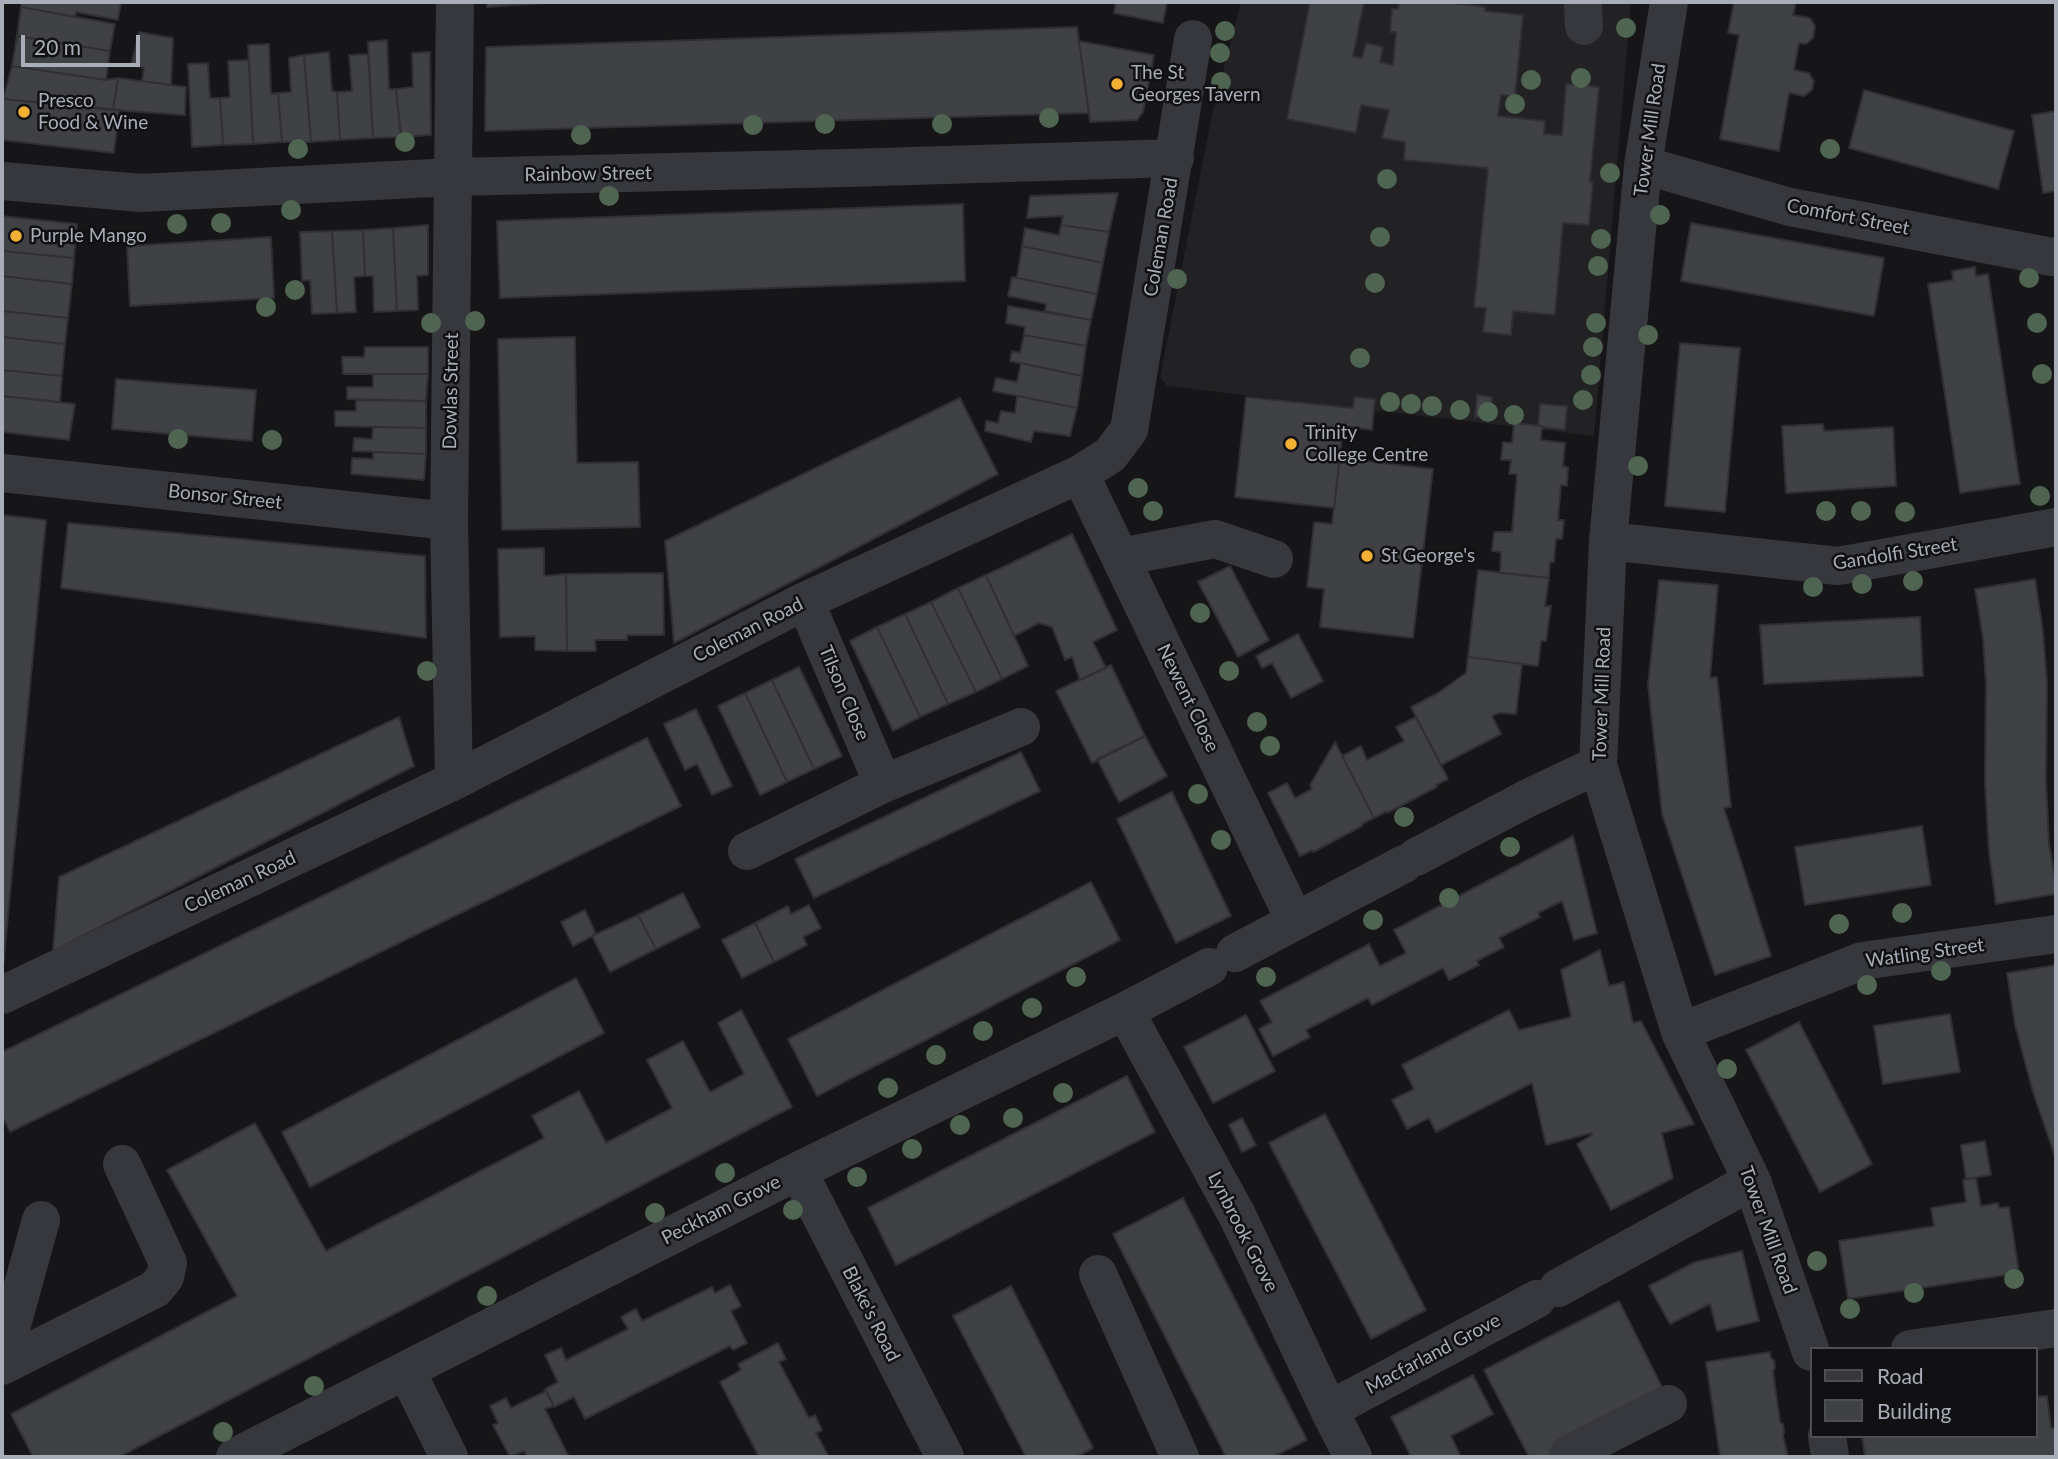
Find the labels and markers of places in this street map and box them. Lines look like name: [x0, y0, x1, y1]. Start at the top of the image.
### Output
place label: The St Georges Tavern: [1131, 62, 1261, 106]
marker: The St Georges Tavern: [1109, 76, 1125, 92]
place label: Presco Food & Wine: [38, 90, 148, 134]
marker: Presco Food & Wine: [16, 104, 32, 120]
place label: Purple Mango: [30, 225, 147, 247]
marker: Purple Mango: [8, 228, 24, 244]
place label: Trinity College Centre: [1305, 422, 1428, 466]
marker: Trinity College Centre: [1283, 436, 1299, 452]
place label: St George's: [1381, 545, 1475, 567]
marker: St George's: [1359, 548, 1375, 564]

